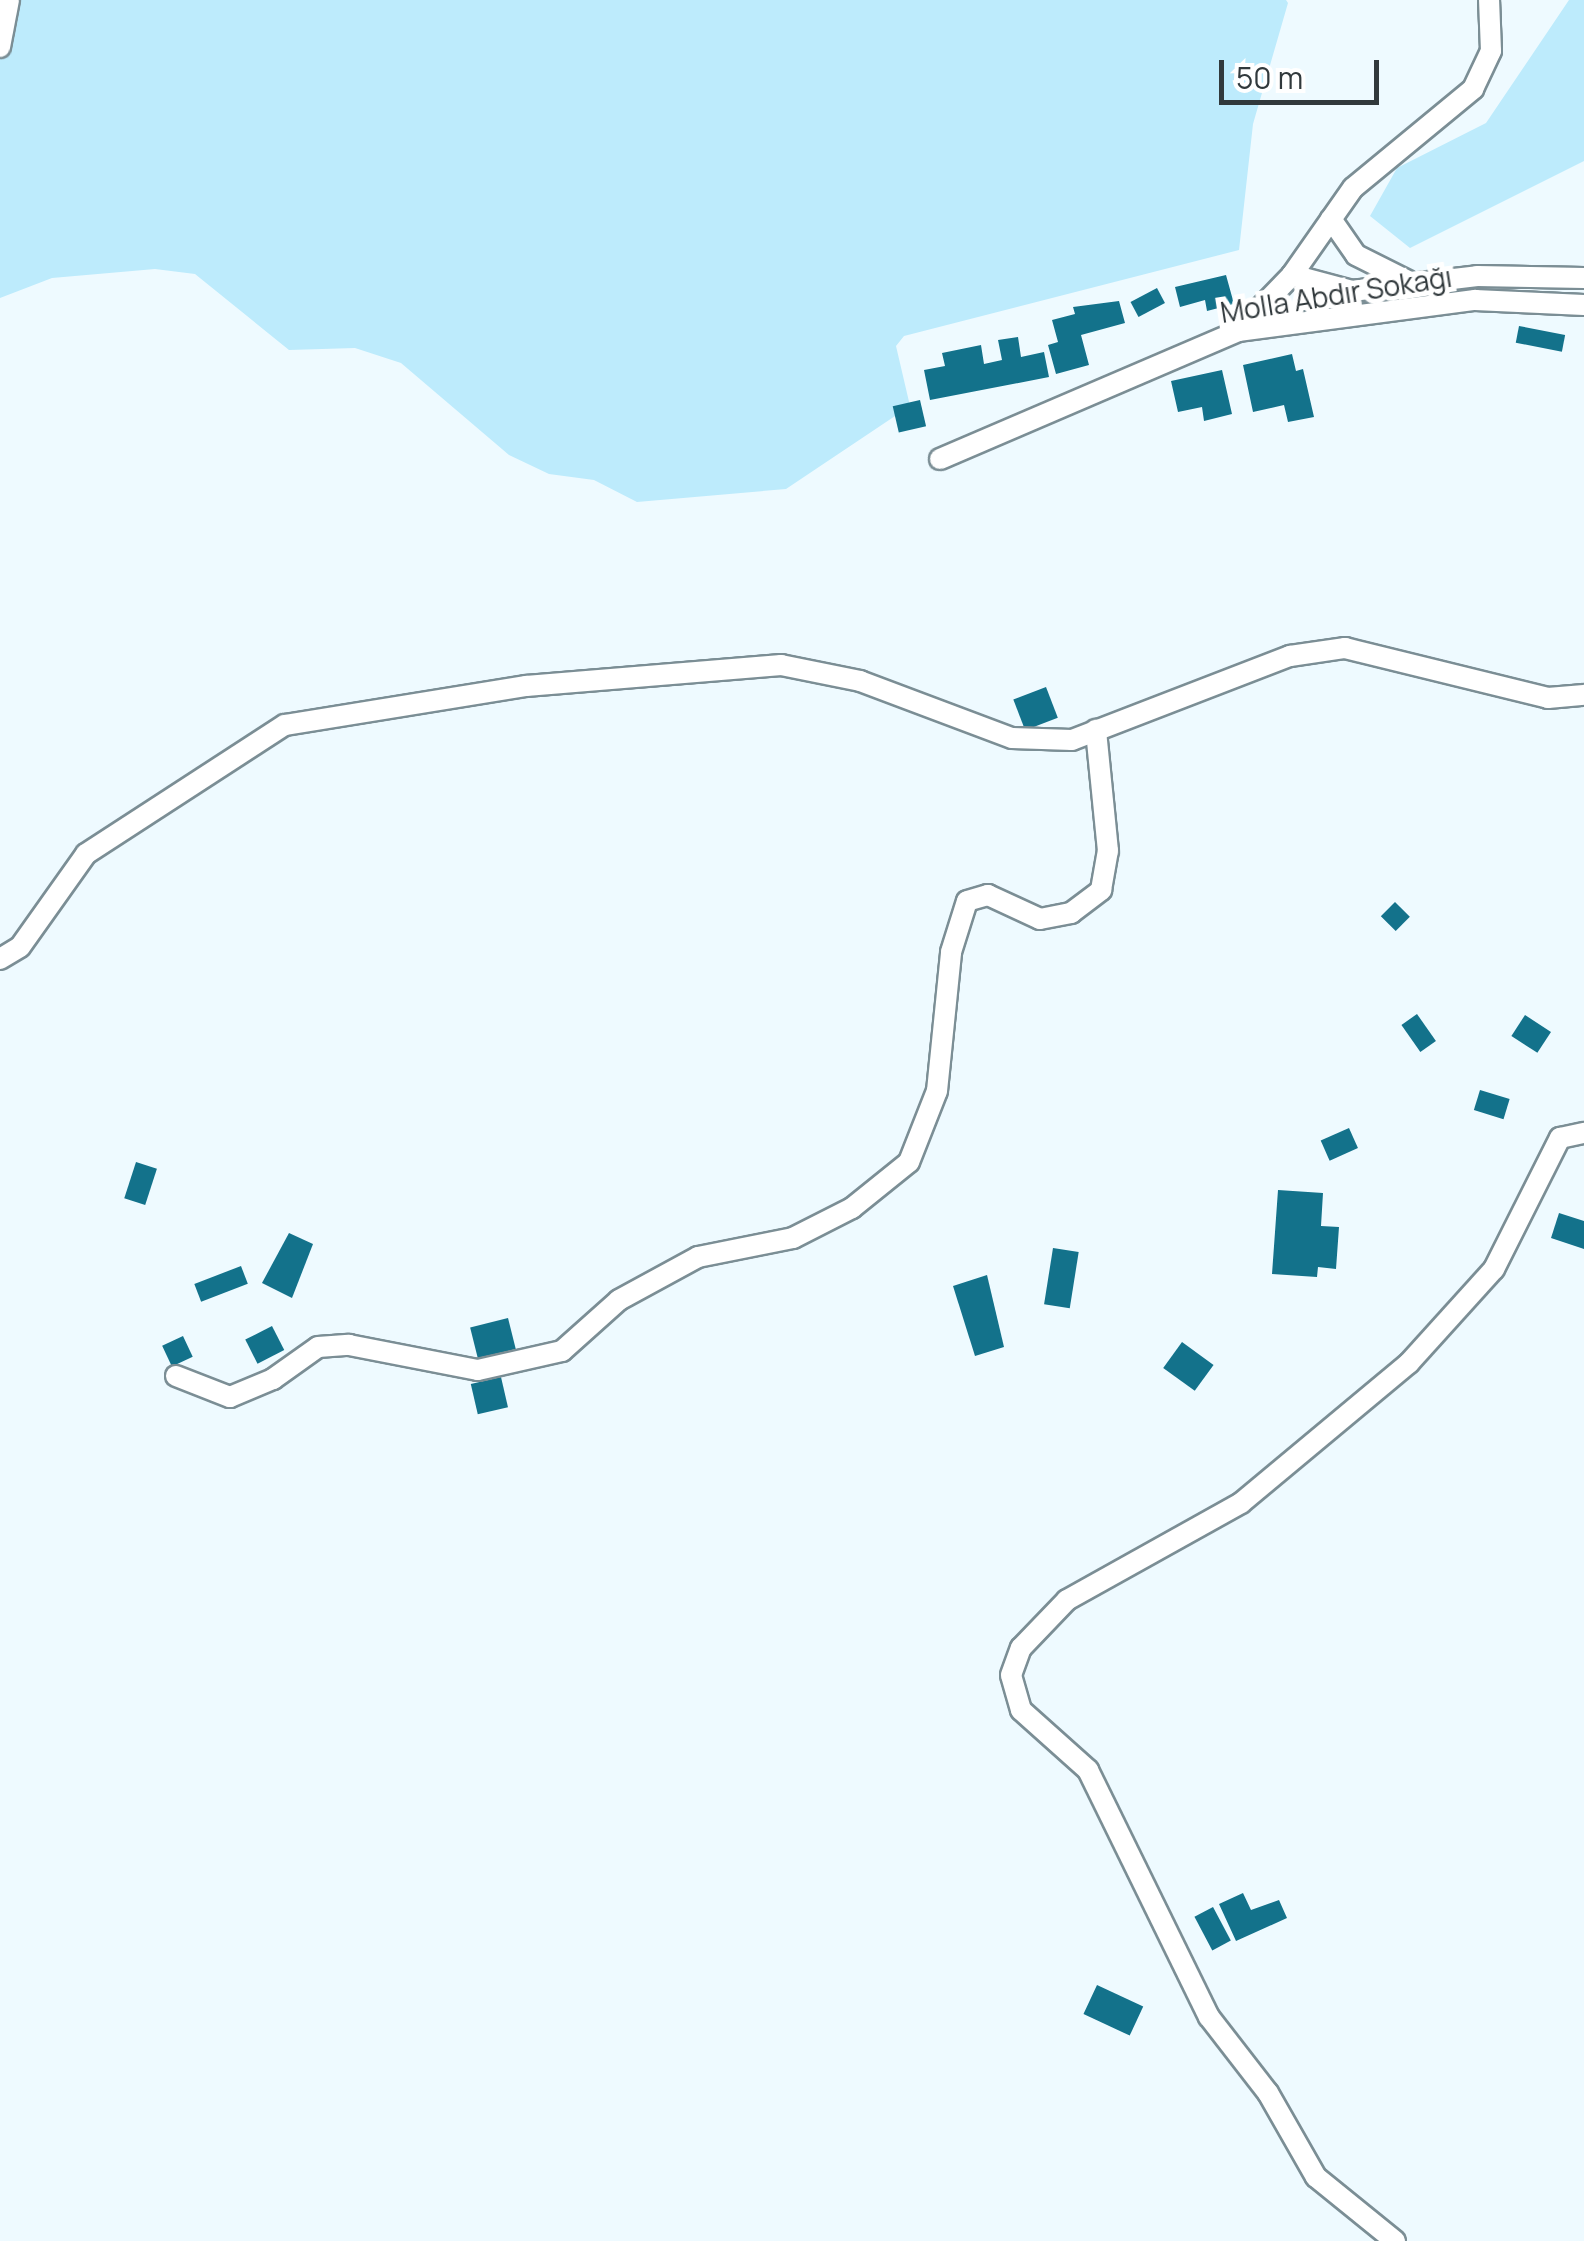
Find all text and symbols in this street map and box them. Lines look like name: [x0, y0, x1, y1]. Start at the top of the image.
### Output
scale bar: [1224, 40, 1384, 102]
text: 50 m: [1236, 57, 1303, 98]
street label: Molla Abdır Sokağı: [1218, 259, 1454, 329]

